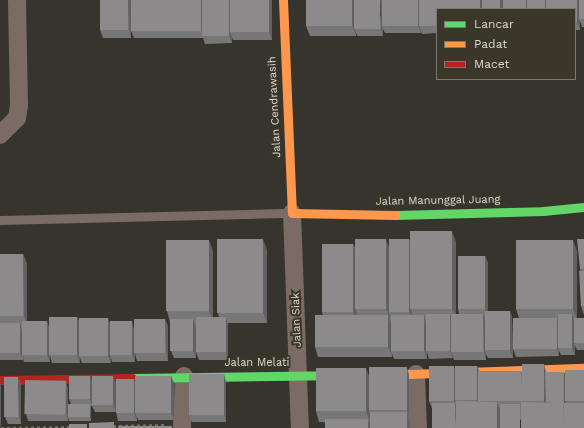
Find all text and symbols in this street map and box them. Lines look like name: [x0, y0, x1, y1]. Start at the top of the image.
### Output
legend: [436, 8, 576, 80]
text: Lancar: [474, 17, 514, 31]
text: Padat: [474, 37, 507, 51]
street label: Jalan Cendrawasih: [266, 56, 284, 158]
text: Macet: [474, 57, 509, 71]
street label: Jalan Manunggal Juang: [375, 193, 501, 209]
street label: Jalan Siak: [289, 292, 305, 348]
street label: Jalan Melati: [225, 356, 289, 370]

